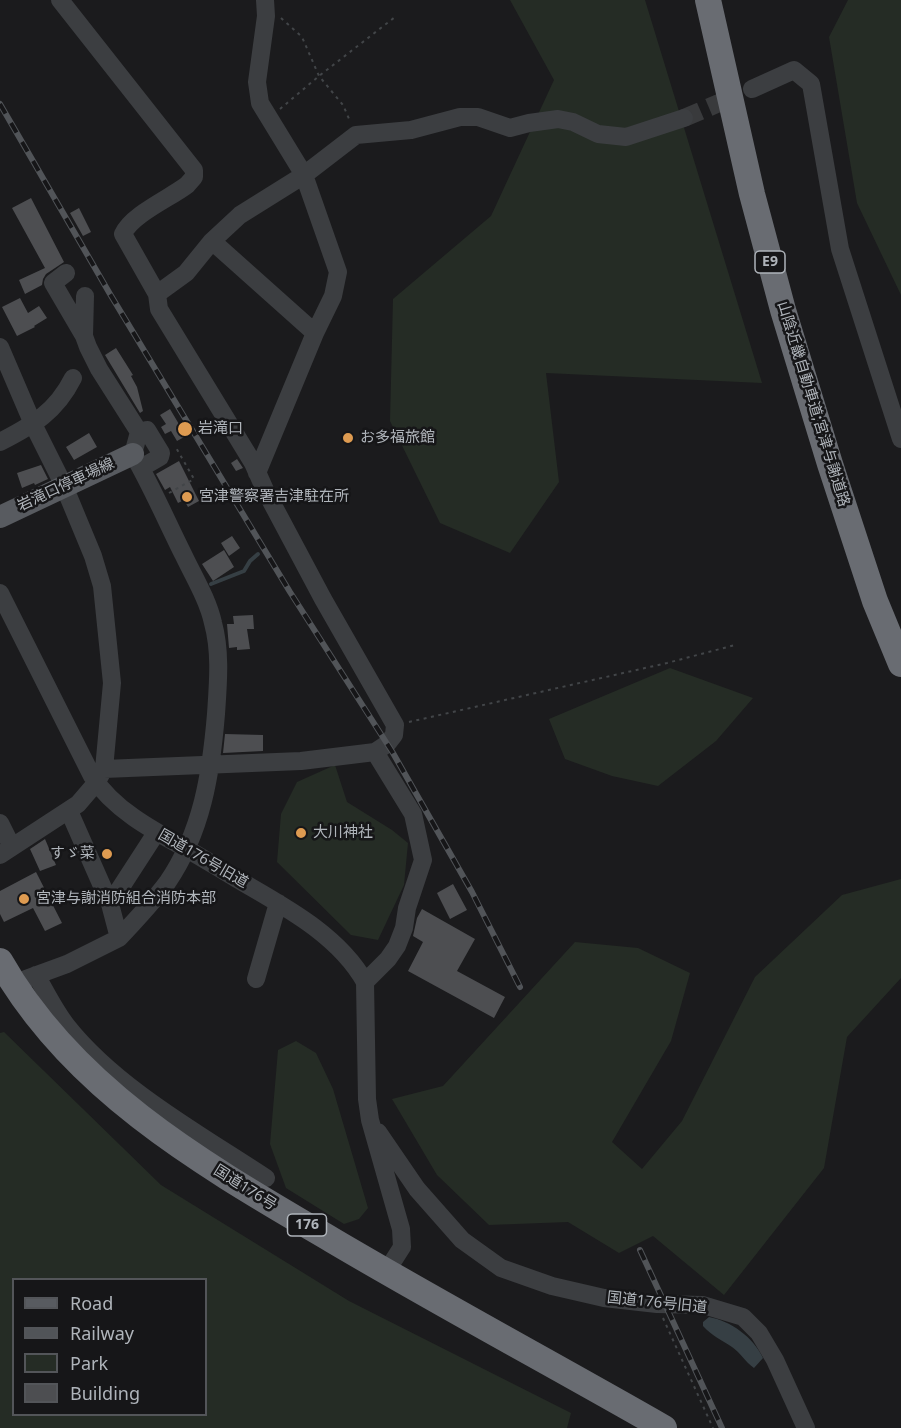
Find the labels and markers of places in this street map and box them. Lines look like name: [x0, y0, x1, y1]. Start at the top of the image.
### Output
marker: 岩滝口: [176, 420, 194, 438]
place label: 岩滝口: [198, 420, 243, 438]
place label: お多福旅館: [360, 429, 435, 447]
marker: お多福旅館: [341, 431, 355, 445]
place label: 宮津警察署吉津駐在所: [199, 488, 349, 506]
marker: 宮津警察署吉津駐在所: [180, 490, 194, 504]
place label: 大川神社: [313, 824, 373, 842]
marker: 大川神社: [294, 826, 308, 840]
place label: すゞ菜: [50, 845, 95, 863]
marker: すゞ菜: [100, 847, 114, 861]
place label: 宮津与謝消防組合消防本部: [36, 890, 216, 908]
marker: 宮津与謝消防組合消防本部: [17, 892, 31, 906]

